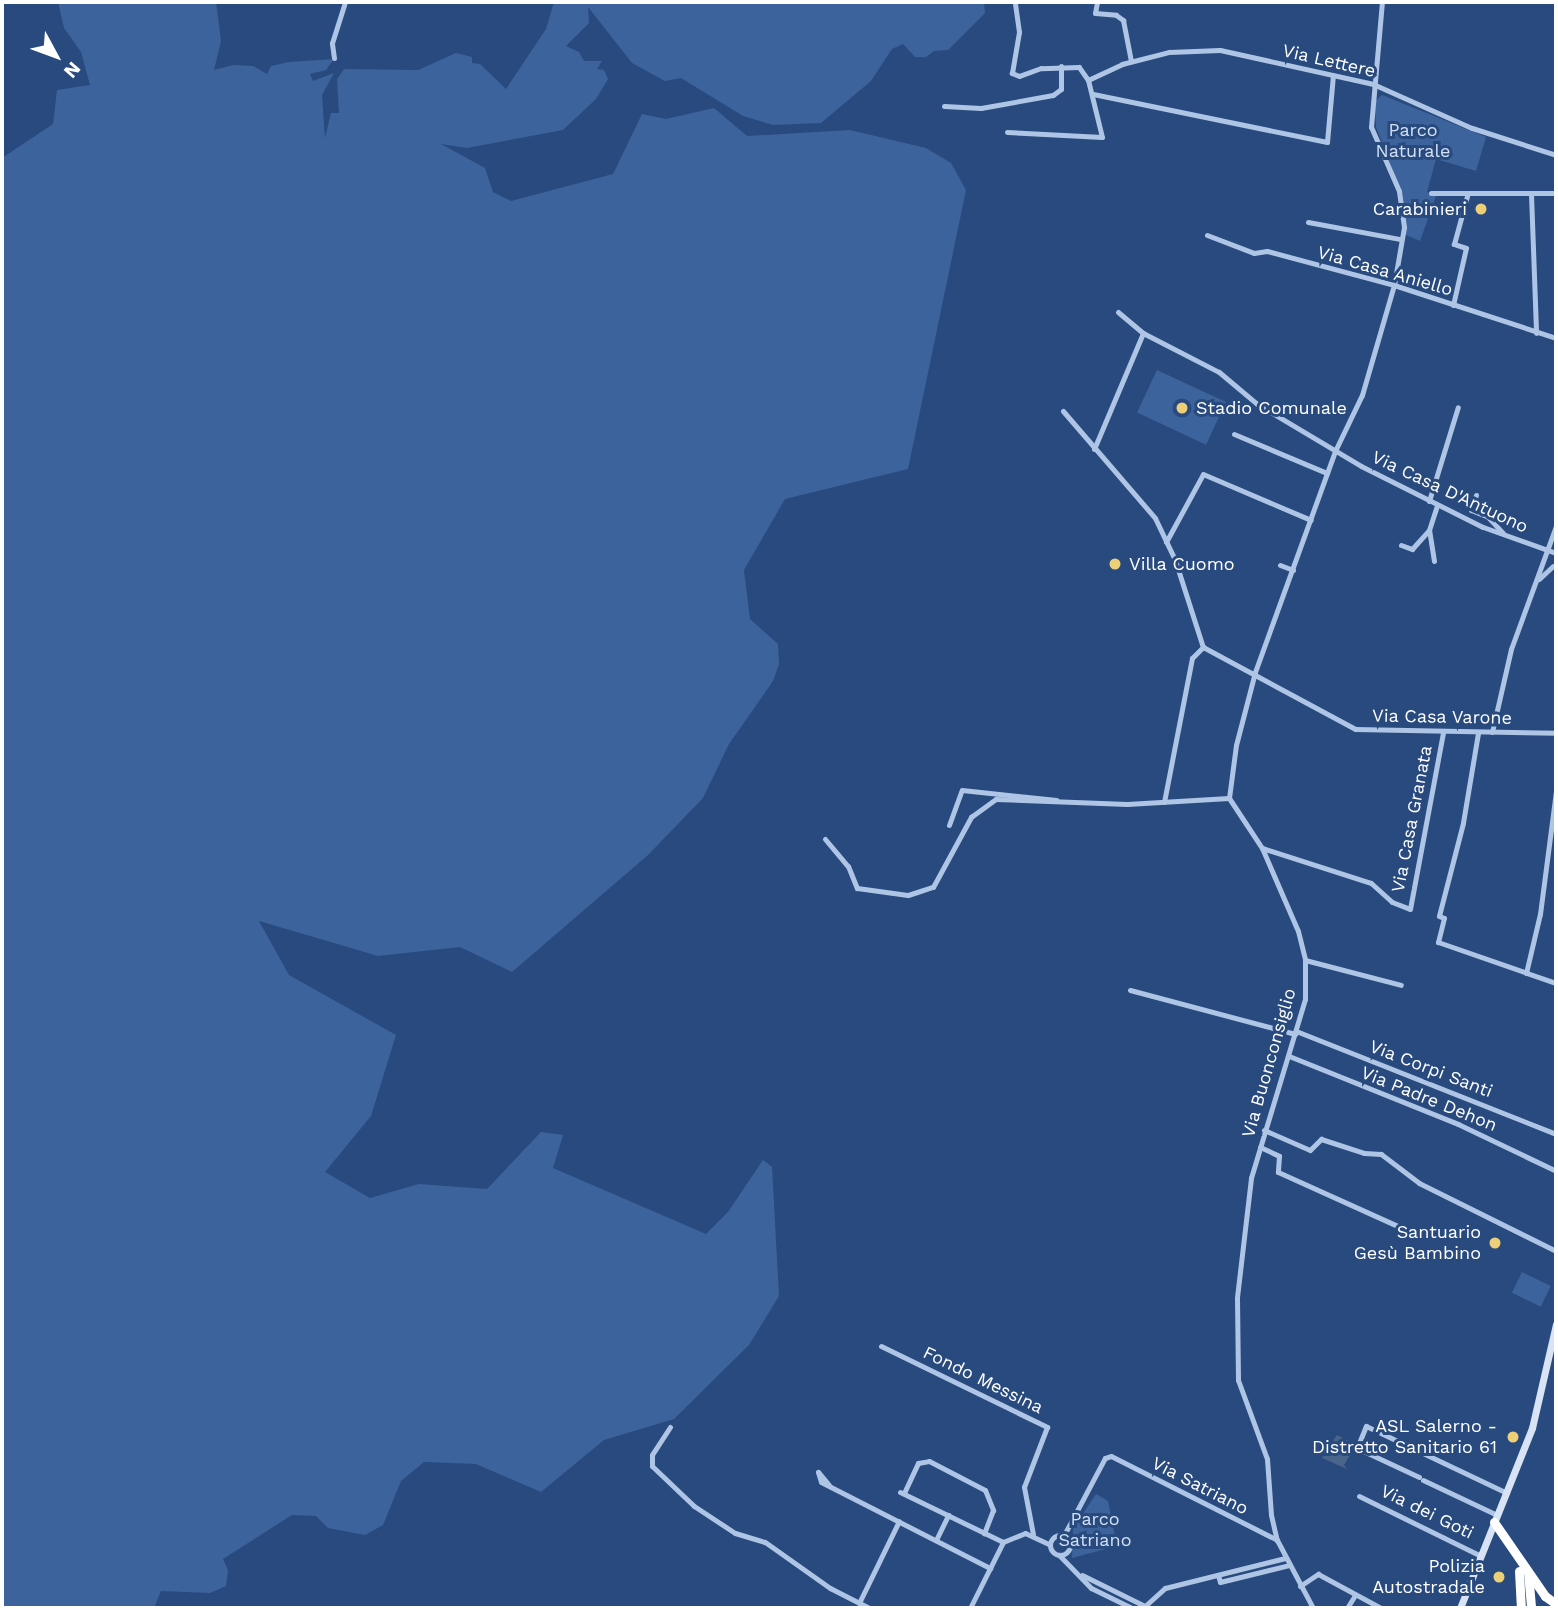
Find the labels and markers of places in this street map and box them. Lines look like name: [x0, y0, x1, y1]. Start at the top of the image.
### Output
place label: Carabinieri: [1373, 198, 1467, 220]
marker: Carabinieri: [1473, 201, 1489, 217]
place label: Stadio Comunale: [1196, 397, 1347, 419]
marker: Stadio Comunale: [1174, 400, 1190, 416]
place label: Villa Cuomo: [1129, 553, 1235, 575]
marker: Villa Cuomo: [1107, 556, 1123, 572]
place label: Santuario Gesù Bambino: [1354, 1222, 1481, 1264]
marker: Santuario Gesù Bambino: [1487, 1235, 1503, 1251]
place label: ASL Salerno - Distretto Sanitario 61: [1312, 1416, 1497, 1458]
marker: ASL Salerno - Distretto Sanitario 61: [1503, 1427, 1523, 1447]
place label: Polizia Autostradale: [1372, 1556, 1485, 1598]
marker: Polizia Autostradale: [1491, 1569, 1507, 1585]

